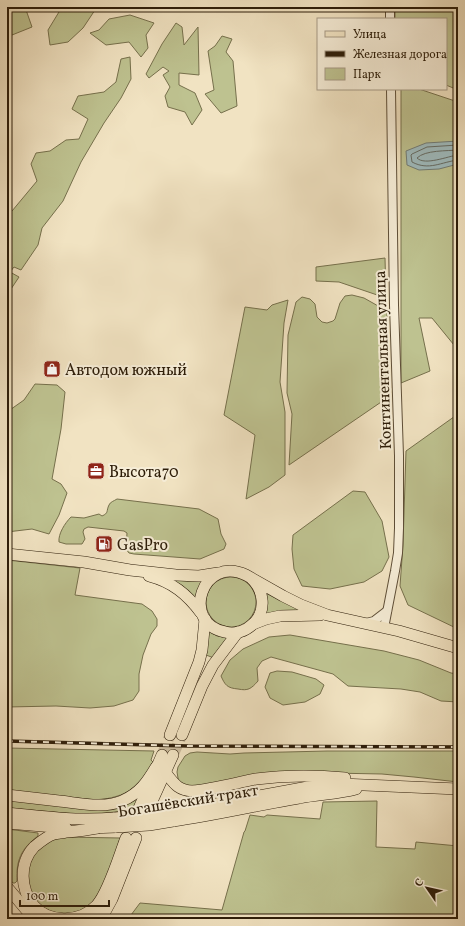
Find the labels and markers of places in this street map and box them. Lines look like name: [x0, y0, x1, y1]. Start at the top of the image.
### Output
shop icon: Автодом южный: [42, 359, 62, 379]
place label: Автодом южный: [65, 360, 187, 382]
office icon: Высота70: [86, 461, 106, 481]
place label: Высота70: [109, 462, 179, 484]
fuel station icon: GasPro: [94, 534, 114, 554]
place label: GasPro: [117, 535, 168, 557]

